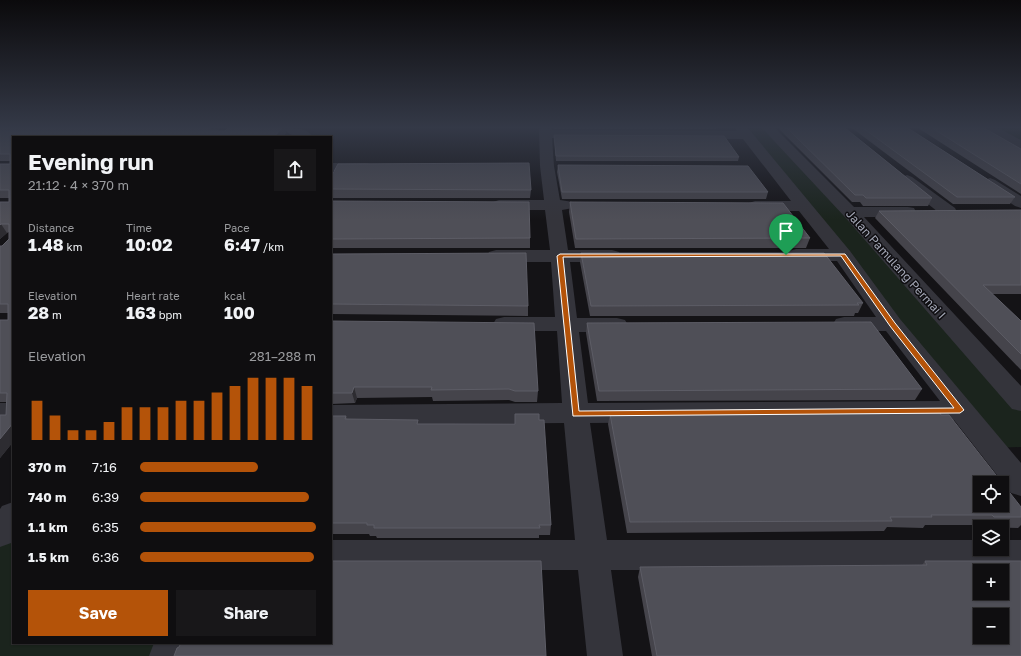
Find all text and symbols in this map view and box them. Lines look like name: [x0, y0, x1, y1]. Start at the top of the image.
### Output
text: Evening run: [28, 148, 154, 175]
button: share: [274, 149, 316, 191]
text: 21:12 · 4 × 370 m: [28, 177, 129, 193]
street label: Jalan Pamulang Permai I: [843, 206, 949, 322]
pin: [769, 214, 803, 255]
icon: arrive: [775, 220, 797, 242]
text: Distance: [28, 221, 74, 234]
text: Time: [126, 221, 152, 234]
text: Pace: [224, 221, 250, 234]
text: 1.48: [28, 234, 64, 255]
text: 10:02: [126, 234, 173, 255]
text: 6:47: [224, 234, 260, 255]
text: km: [64, 240, 82, 253]
text: /km: [260, 240, 284, 253]
text: Elevation: [28, 289, 77, 302]
text: Heart rate: [126, 289, 180, 302]
text: kcal: [224, 289, 246, 302]
text: 28: [28, 302, 49, 323]
text: 163: [126, 302, 156, 323]
text: 100: [224, 302, 255, 323]
text: m: [49, 308, 62, 321]
text: bpm: [156, 308, 182, 321]
text: Elevation: [28, 348, 86, 364]
text: 281–288 m: [249, 348, 316, 364]
text: 370 m: [28, 459, 66, 475]
text: 7:16: [92, 459, 117, 475]
map controls: [973, 476, 1009, 644]
button: locate: [973, 476, 1009, 512]
text: 740 m: [28, 489, 66, 505]
text: 6:39: [92, 489, 119, 505]
text: 1.1 km: [28, 519, 68, 535]
text: 6:35: [92, 519, 119, 535]
button: layers: [973, 520, 1009, 556]
text: 1.5 km: [28, 549, 69, 565]
text: 6:36: [92, 549, 119, 565]
button: +: [973, 564, 1009, 600]
button: Save: [28, 590, 168, 636]
button: Share: [176, 590, 316, 636]
button: −: [973, 608, 1009, 644]

